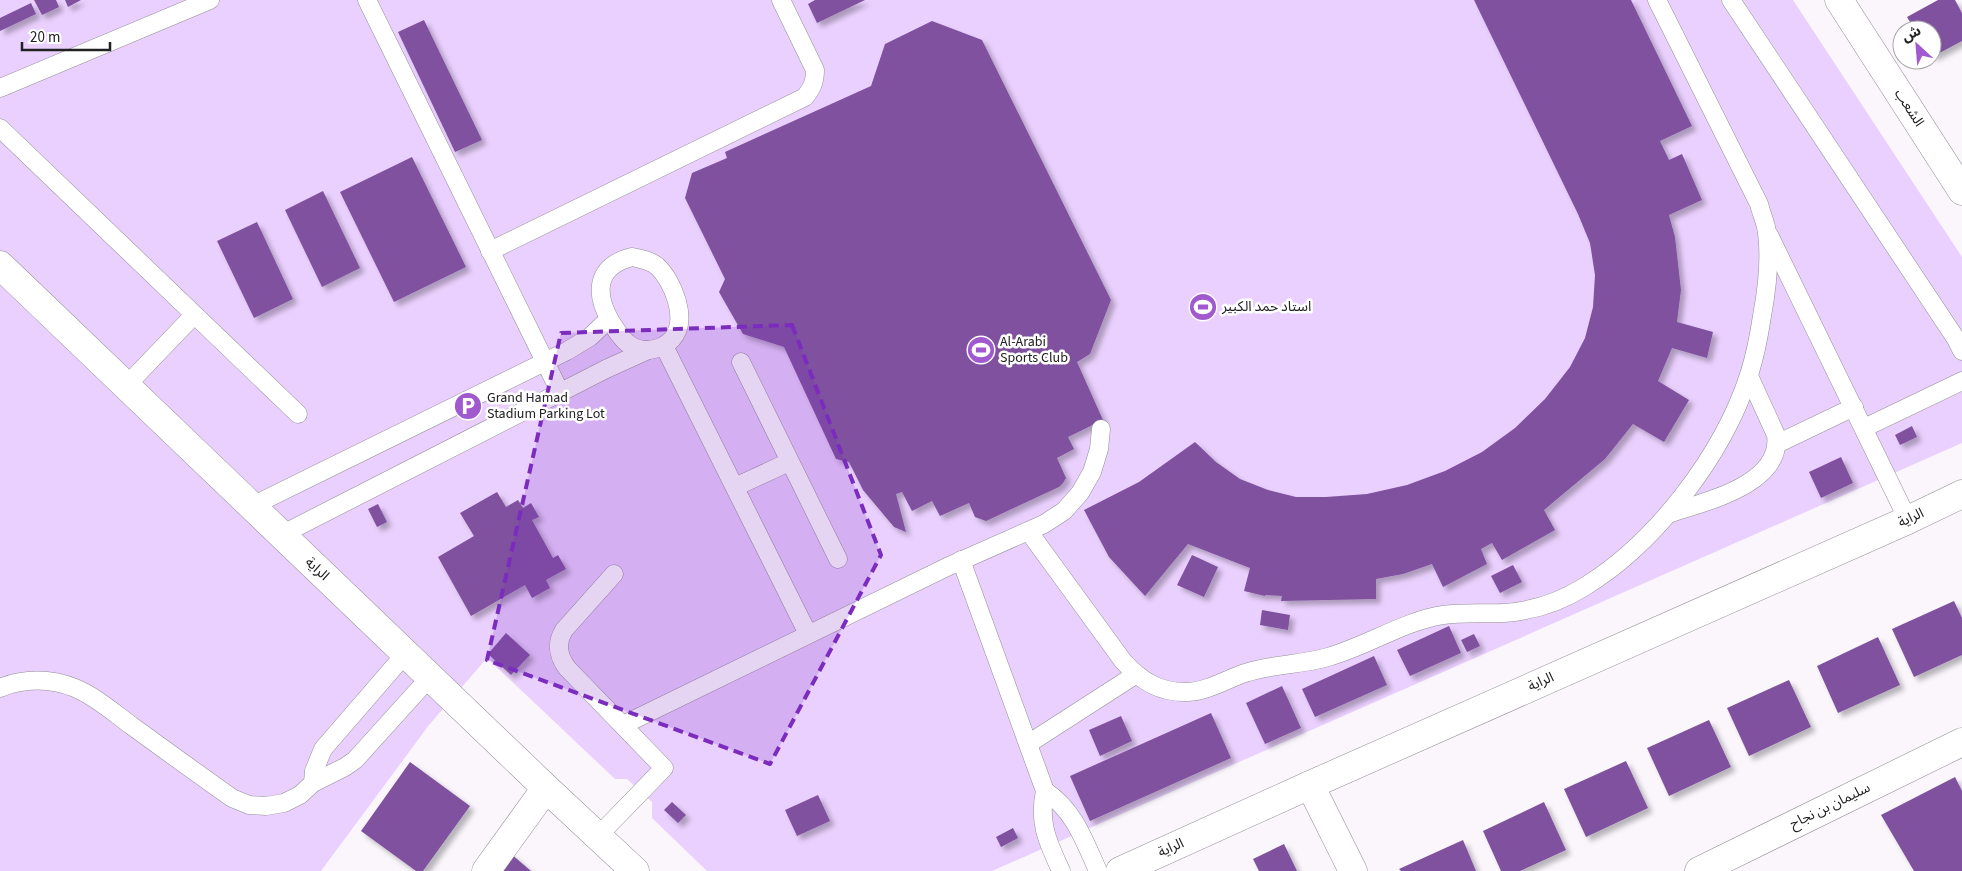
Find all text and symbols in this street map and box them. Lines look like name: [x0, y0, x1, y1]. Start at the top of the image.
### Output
scale bar: [22, 20, 110, 52]
north arrow: [1892, 20, 1942, 70]
text: ش: [1899, 21, 1925, 47]
text: 20 m: [30, 27, 60, 48]
street label: الشعب: [1889, 85, 1929, 131]
sports icon: استاد حمد الكبير: [1188, 292, 1218, 322]
place label: استاد حمد الكبير: [1221, 297, 1311, 317]
place label: Al-Arabi Sports Club: [1000, 332, 1068, 368]
sports icon: Al-Arabi Sports Club: [966, 335, 996, 365]
place label: Grand Hamad Stadium Parking Lot: [487, 388, 605, 424]
parking icon: Grand Hamad Stadium Parking Lot: [453, 391, 483, 421]
street label: الراية: [1895, 503, 1927, 533]
street label: الراية: [300, 553, 334, 585]
street label: الراية: [1525, 667, 1557, 697]
street label: سليمان بن نجاح: [1786, 778, 1874, 834]
street label: الراية: [1155, 833, 1187, 863]

